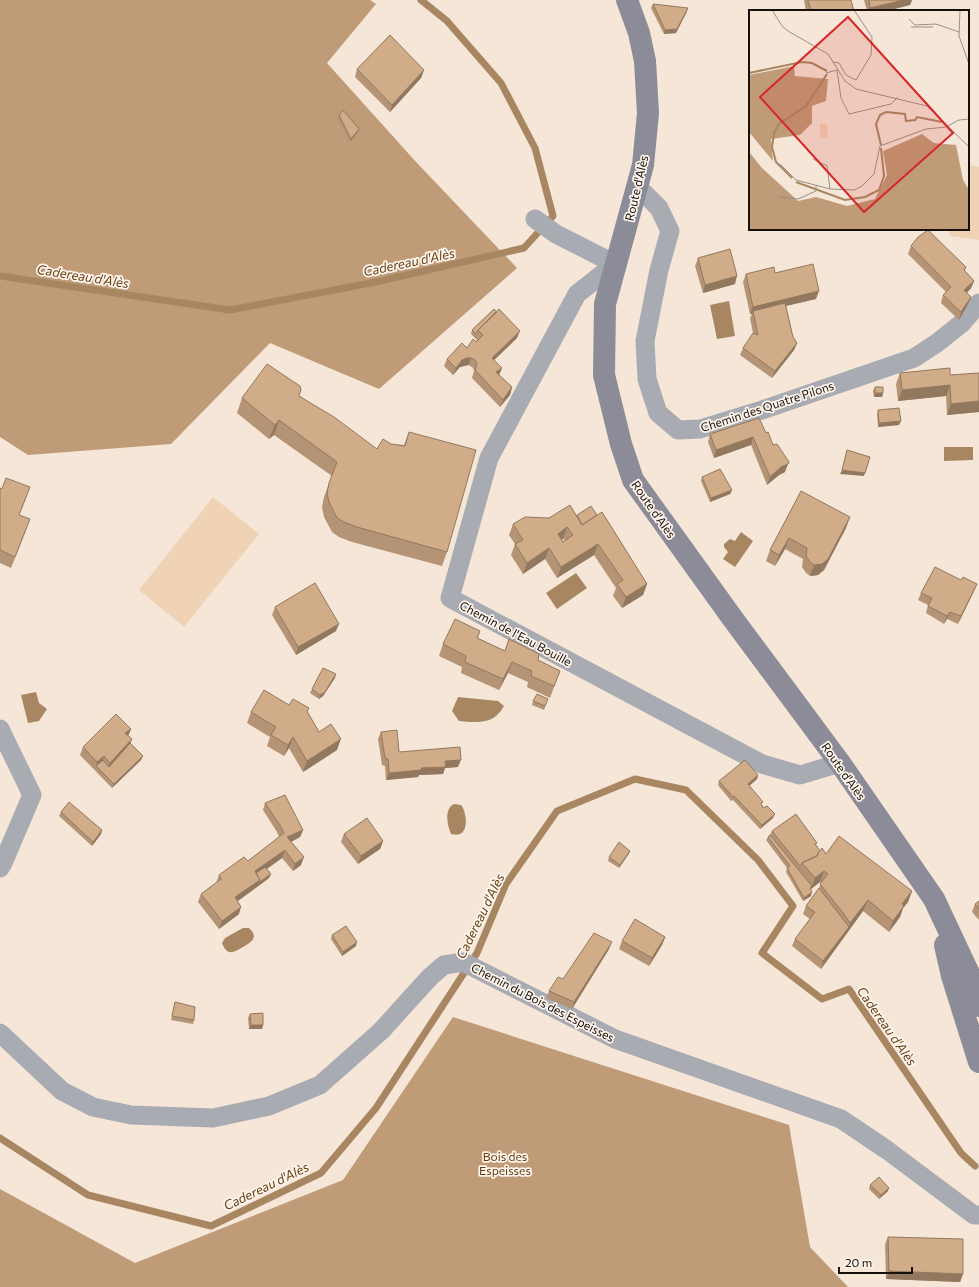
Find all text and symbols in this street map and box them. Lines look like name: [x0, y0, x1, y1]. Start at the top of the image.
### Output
inset map: [749, 10, 969, 230]
street label: Route d'Alès: [622, 154, 650, 222]
water label: Cadereau d'Alès: [362, 244, 456, 279]
water label: Cadereau d'Alès: [36, 261, 130, 291]
street label: Chemin des Quatre Pilons: [699, 378, 835, 434]
street label: Route d'Alès: [629, 478, 679, 540]
street label: Chemin de l'Eau Bouille: [458, 598, 574, 668]
street label: Route d'Alès: [819, 740, 869, 802]
water label: Cadereau d'Alès: [452, 871, 508, 961]
street label: Chemin du Bois des Espeisses: [469, 960, 617, 1044]
water label: Cadereau d'Alès: [854, 983, 920, 1069]
park label: Bois des Espeisses: [479, 1149, 531, 1177]
water label: Cadereau d'Alès: [221, 1158, 311, 1214]
scale bar: [839, 1249, 912, 1275]
text: 20 m: [845, 1255, 872, 1269]

